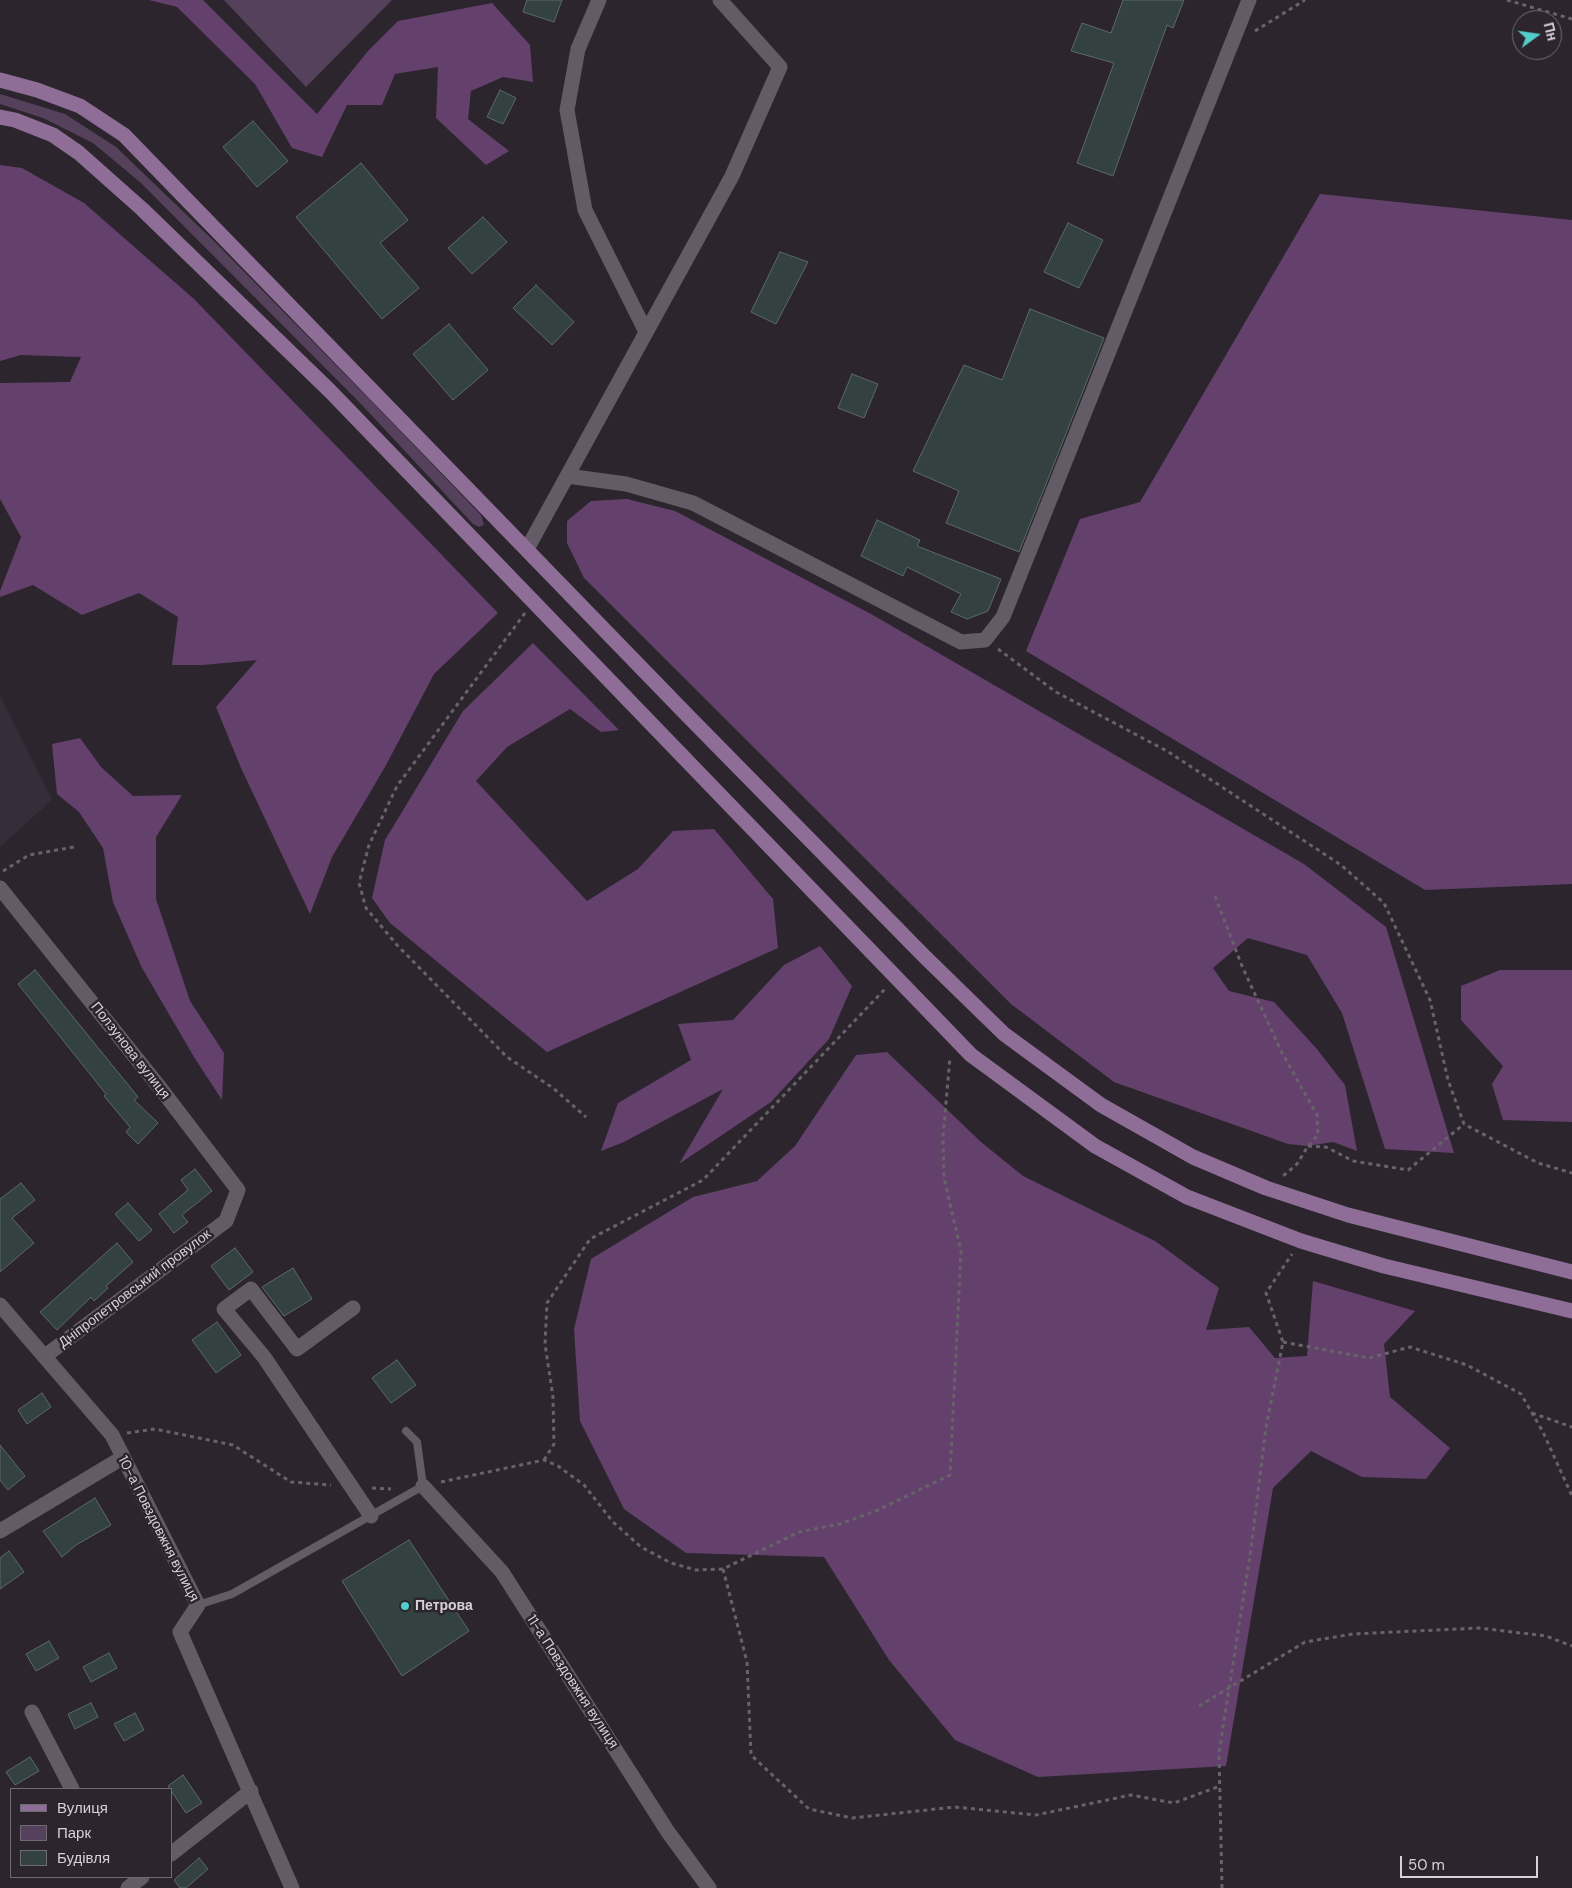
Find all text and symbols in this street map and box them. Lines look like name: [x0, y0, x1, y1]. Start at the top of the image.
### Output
north arrow: [1512, 10, 1562, 60]
text: Пн: [1540, 20, 1562, 43]
street label: Ползунова вулиця: [87, 999, 173, 1103]
street label: Дніпропетровський провулок: [55, 1226, 215, 1352]
street label: 10-а Повздовжня вулиця: [114, 1453, 202, 1605]
place label: Петрова: [415, 1598, 473, 1614]
marker: Петрова: [399, 1600, 411, 1612]
street label: 11-а Повздовжня вулиця: [522, 1612, 622, 1752]
legend: [10, 1788, 172, 1878]
text: Вулиця: [57, 1798, 108, 1818]
text: Парк: [57, 1823, 91, 1843]
scale bar: [1402, 1846, 1540, 1878]
text: Будівля: [57, 1848, 110, 1868]
text: 50 m: [1408, 1855, 1445, 1875]

